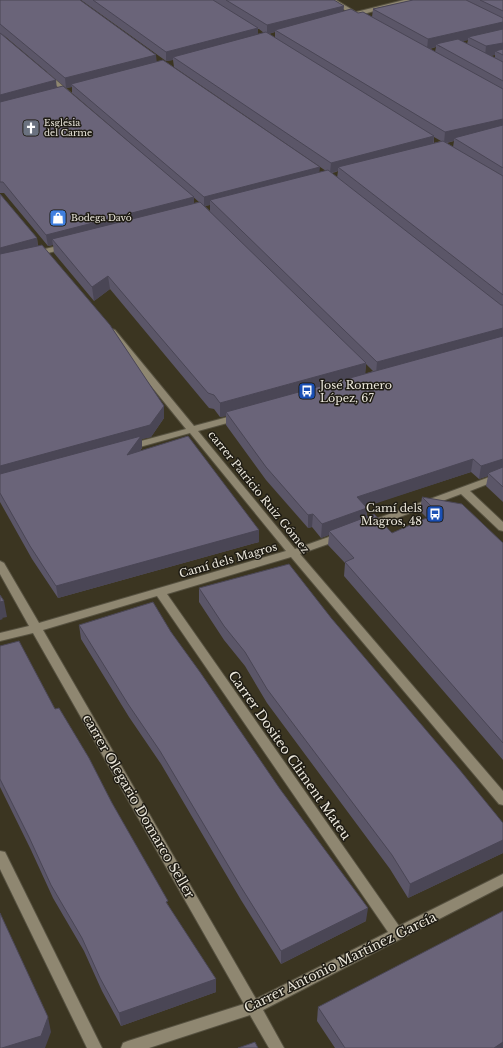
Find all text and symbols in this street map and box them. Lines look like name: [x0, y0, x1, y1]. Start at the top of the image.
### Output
place label: Església del Carme: [44, 117, 92, 138]
church icon: Església del Carme: [21, 118, 41, 138]
shop icon: Bodega Davó: [48, 208, 68, 228]
place label: Bodega Davó: [71, 212, 132, 223]
place label: José Romero López, 67: [318, 378, 392, 405]
bus stop icon: José Romero López, 67: [297, 381, 317, 401]
street label: carrer Patricio Ruiz Gómez: [205, 428, 313, 556]
place label: Camí dels Magros, 48: [361, 501, 422, 528]
bus stop icon: Camí dels Magros, 48: [425, 504, 445, 524]
street label: Camí dels Magros: [177, 539, 279, 581]
street label: Carrer Dositeo Climent Mateu: [225, 668, 355, 843]
street label: carrer Olegario Domarco Seller: [79, 711, 199, 902]
street label: Carrer Antonio Martínez García: [241, 908, 440, 1017]

